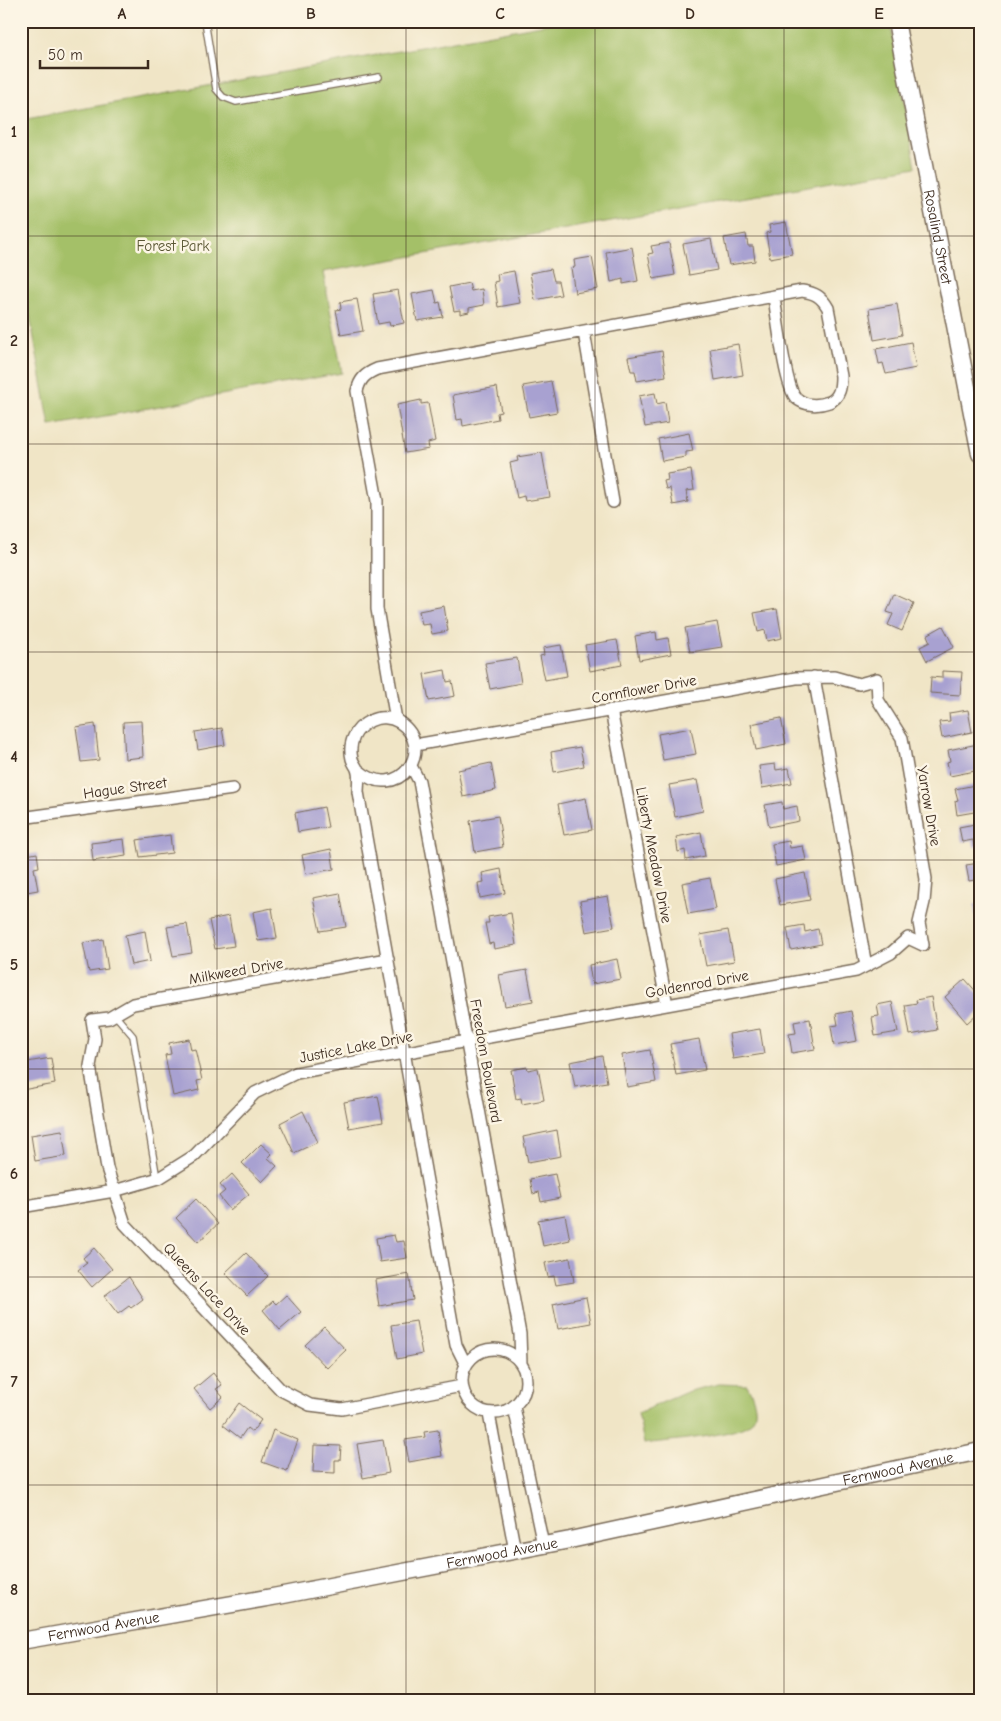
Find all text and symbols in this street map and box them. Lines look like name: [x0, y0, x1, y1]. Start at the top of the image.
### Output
text: A: [118, 5, 127, 23]
text: B: [306, 5, 316, 23]
text: C: [495, 5, 505, 23]
text: D: [685, 5, 695, 23]
text: E: [874, 5, 884, 23]
scale bar: [40, 38, 148, 70]
text: 50 m: [48, 46, 83, 64]
text: 1: [11, 123, 17, 141]
street label: Rosalind Street: [920, 188, 956, 287]
park label: Forest Park: [136, 237, 210, 255]
text: 2: [10, 332, 18, 350]
text: 3: [10, 540, 18, 558]
street label: Cornflower Drive: [590, 671, 698, 707]
text: 4: [10, 748, 18, 766]
street label: Yarrow Drive: [913, 764, 945, 848]
street label: Hague Street: [82, 773, 169, 803]
street label: Liberty Meadow Drive: [632, 785, 676, 925]
street label: Milkweed Drive: [187, 954, 285, 988]
text: 5: [10, 956, 18, 974]
street label: Goldenrod Drive: [644, 966, 751, 1002]
street label: Freedom Boulevard: [466, 998, 506, 1124]
street label: Justice Lake Drive: [298, 1027, 415, 1067]
text: 6: [10, 1165, 18, 1183]
street label: Queens Lace Drive: [160, 1239, 255, 1339]
text: 7: [10, 1373, 18, 1391]
street label: Fernwood Avenue: [841, 1448, 956, 1490]
street label: Fernwood Avenue: [445, 1533, 560, 1573]
text: 8: [10, 1581, 18, 1599]
street label: Fernwood Avenue: [47, 1608, 161, 1645]

